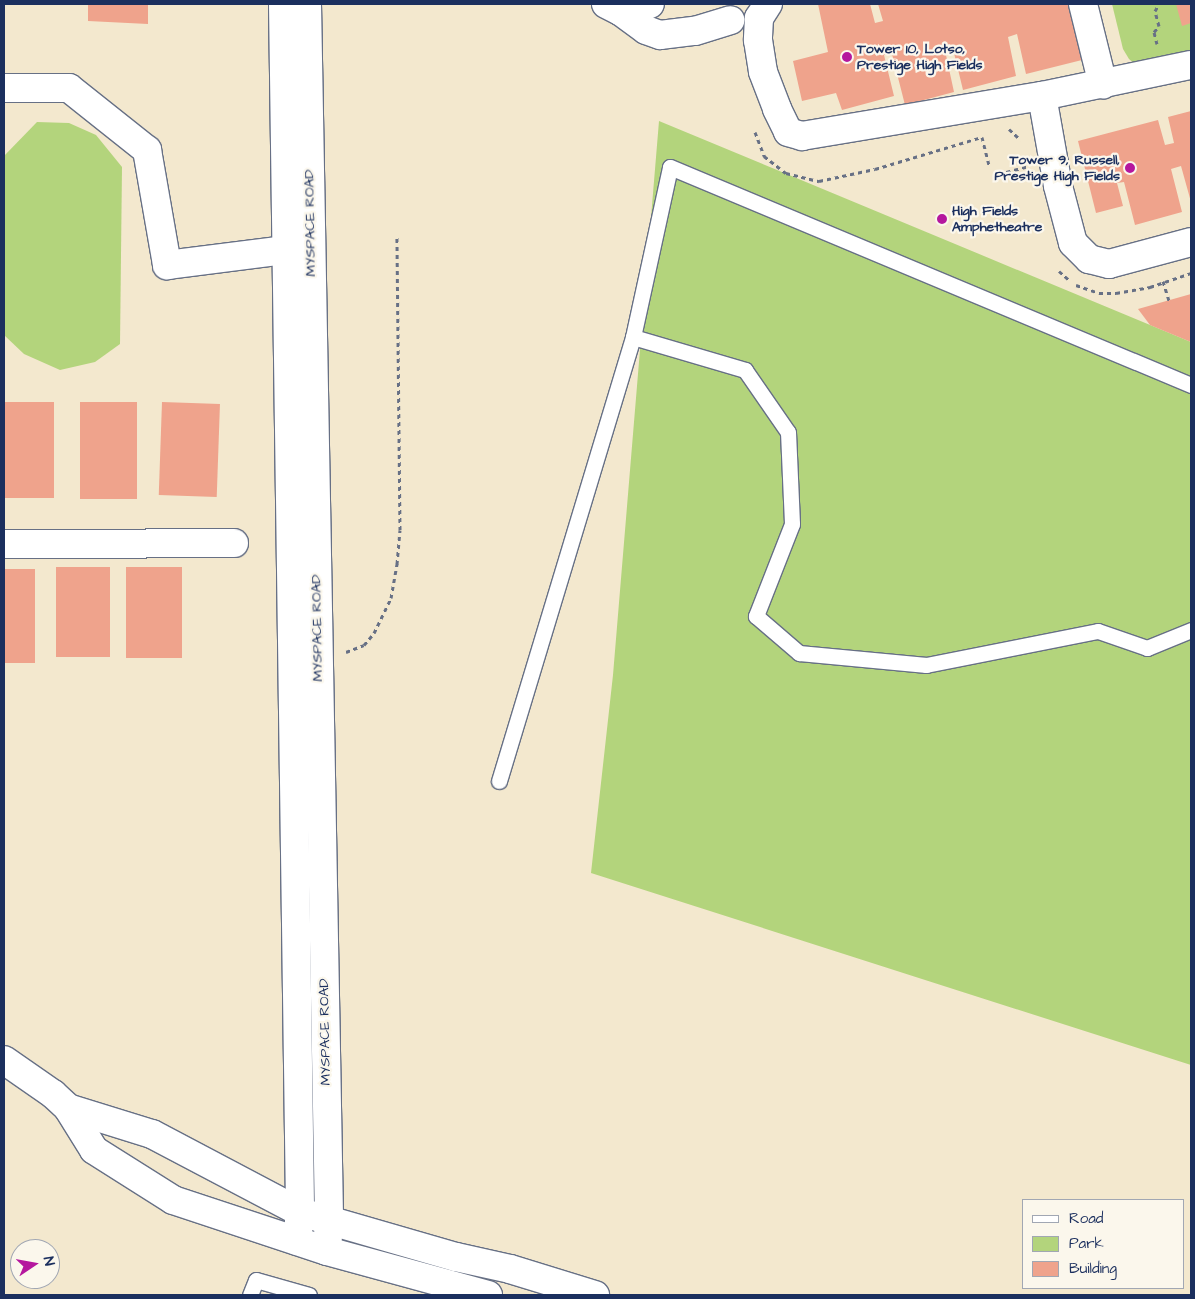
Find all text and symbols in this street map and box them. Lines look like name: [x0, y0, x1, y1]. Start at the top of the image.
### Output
place label: Tower 10, Lotso, Prestige High Fields: [857, 41, 983, 74]
marker: Tower 10, Lotso, Prestige High Fields: [841, 51, 853, 63]
place label: Tower 9, Russell, Prestige High Fields: [994, 152, 1120, 184]
marker: Tower 9, Russell, Prestige High Fields: [1124, 162, 1136, 174]
street label: MYSPACE ROAD: [301, 169, 319, 277]
place label: High Fields Amphetheatre: [952, 203, 1042, 236]
marker: High Fields Amphetheatre: [936, 213, 948, 225]
street label: MYSPACE ROAD: [308, 574, 326, 682]
street label: MYSPACE ROAD: [316, 978, 334, 1086]
legend: [1022, 1199, 1185, 1289]
text: Road: [1069, 1208, 1103, 1229]
text: Park: [1069, 1233, 1104, 1254]
north arrow: [10, 1239, 60, 1289]
text: N: [38, 1255, 59, 1267]
text: Building: [1069, 1258, 1117, 1279]

